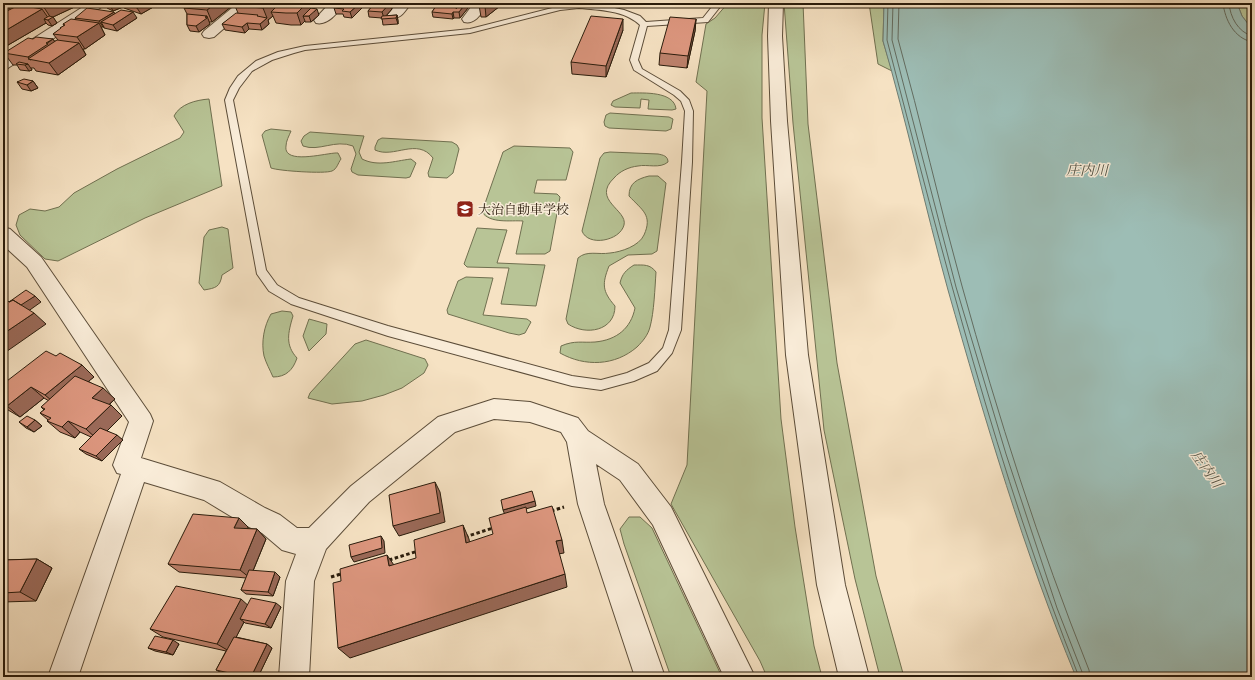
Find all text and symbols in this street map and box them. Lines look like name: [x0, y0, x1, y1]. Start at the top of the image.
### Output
water label: 庄内川: [1066, 162, 1110, 179]
school or university icon: 大治自動車学校: [455, 199, 475, 219]
place label: 大治自動車学校: [478, 202, 569, 218]
water label: 庄内川: [1188, 447, 1227, 493]

